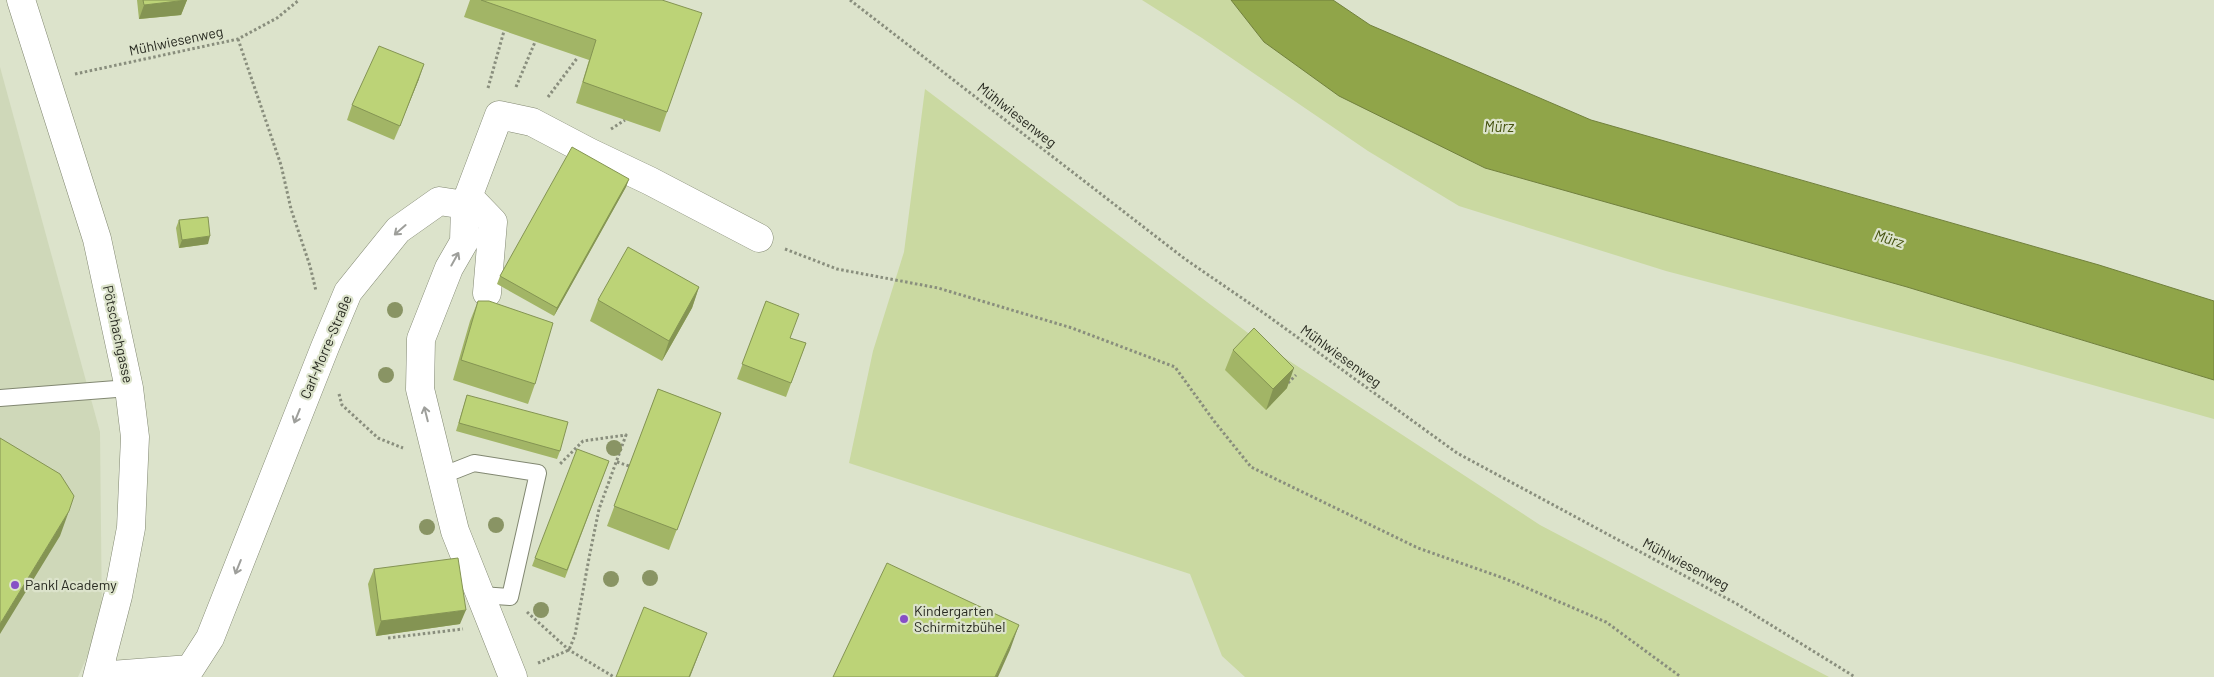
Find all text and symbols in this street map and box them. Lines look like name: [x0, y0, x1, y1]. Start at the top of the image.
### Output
street label: Mühlwiesenweg: [127, 22, 224, 59]
street label: Mühlwiesenweg: [974, 78, 1060, 151]
water label: Mürz: [1484, 117, 1515, 135]
one-way arrow: [393, 224, 406, 236]
water label: Mürz: [1872, 225, 1907, 251]
one-way arrow: [450, 252, 460, 267]
street label: Pötschachgasse: [100, 283, 137, 384]
street label: Carl-Morre-Straße: [296, 292, 355, 401]
street label: Mühlwiesenweg: [1298, 321, 1385, 391]
one-way arrow: [421, 406, 430, 422]
one-way arrow: [292, 408, 302, 423]
street label: Mühlwiesenweg: [1640, 534, 1732, 594]
one-way arrow: [232, 559, 242, 574]
place label: Pankl Academy: [25, 576, 117, 593]
marker: Pankl Academy: [9, 579, 21, 591]
place label: Kindergarten Schirmitzbühel: [914, 602, 1005, 635]
marker: Kindergarten Schirmitzbühel: [898, 613, 910, 625]

